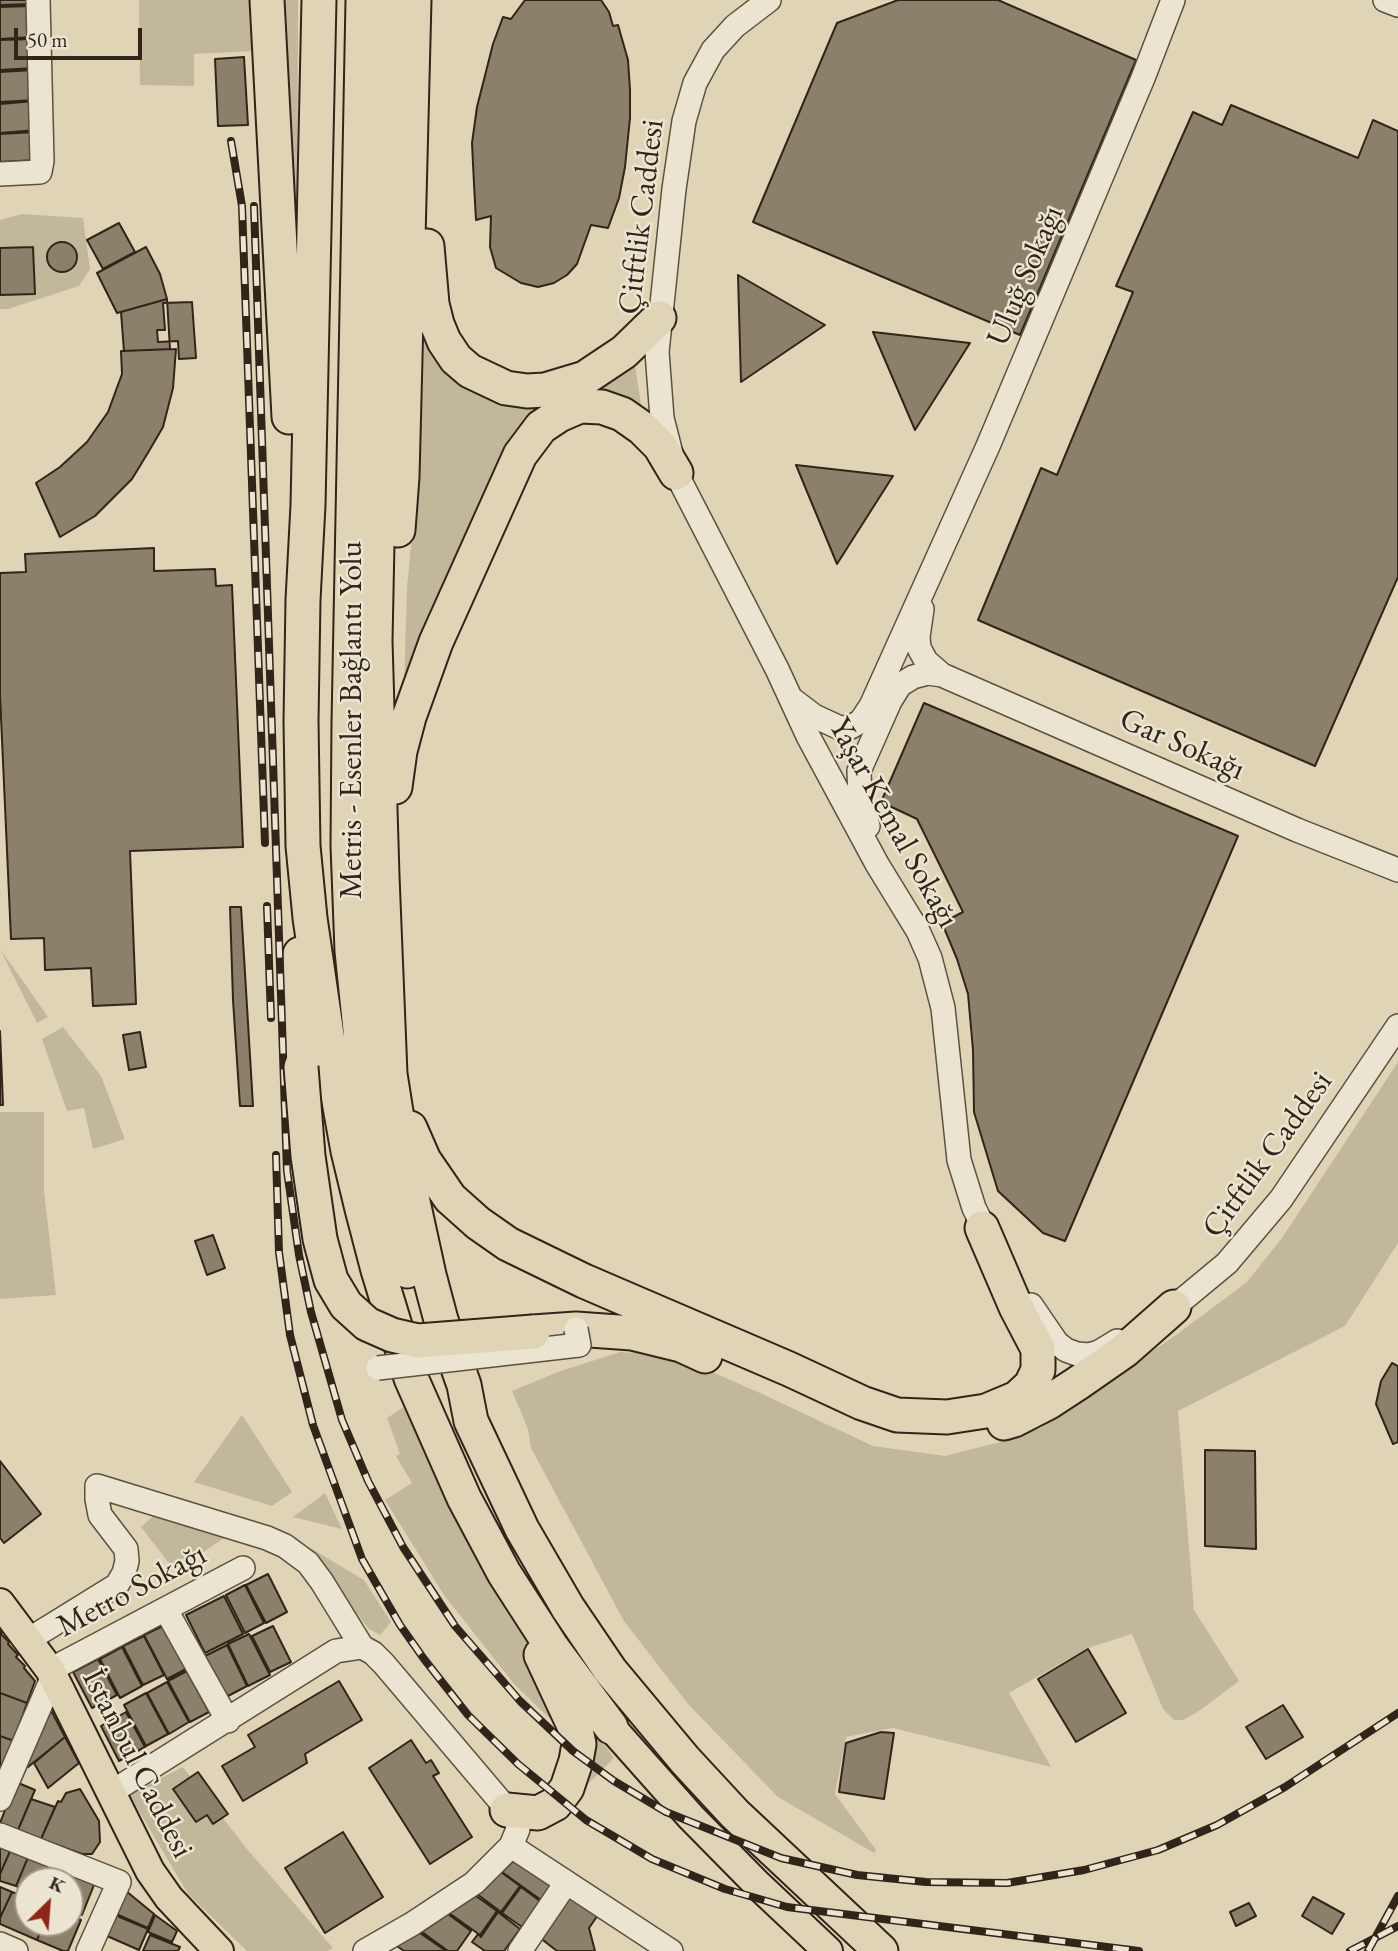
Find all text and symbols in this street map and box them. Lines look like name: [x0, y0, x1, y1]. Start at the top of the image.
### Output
scale bar: [18, 14, 145, 58]
text: 50 m: [27, 26, 68, 53]
street label: Çitftlik Caddesi: [611, 117, 673, 317]
street label: Uluğ Sokağı: [979, 200, 1073, 352]
street label: Metris - Esenler Bağlantı Yolu: [333, 541, 371, 899]
street label: Gar Sokağı: [1113, 700, 1251, 790]
street label: Yaşar Kemal Sokağı: [819, 711, 967, 935]
street label: Çitftlik Caddesi: [1195, 1064, 1341, 1246]
street label: Metro Sokağı: [51, 1536, 213, 1646]
street label: İstanbul Caddesi: [73, 1663, 201, 1865]
north arrow: [14, 1867, 84, 1937]
text: K: [45, 1870, 69, 1899]

